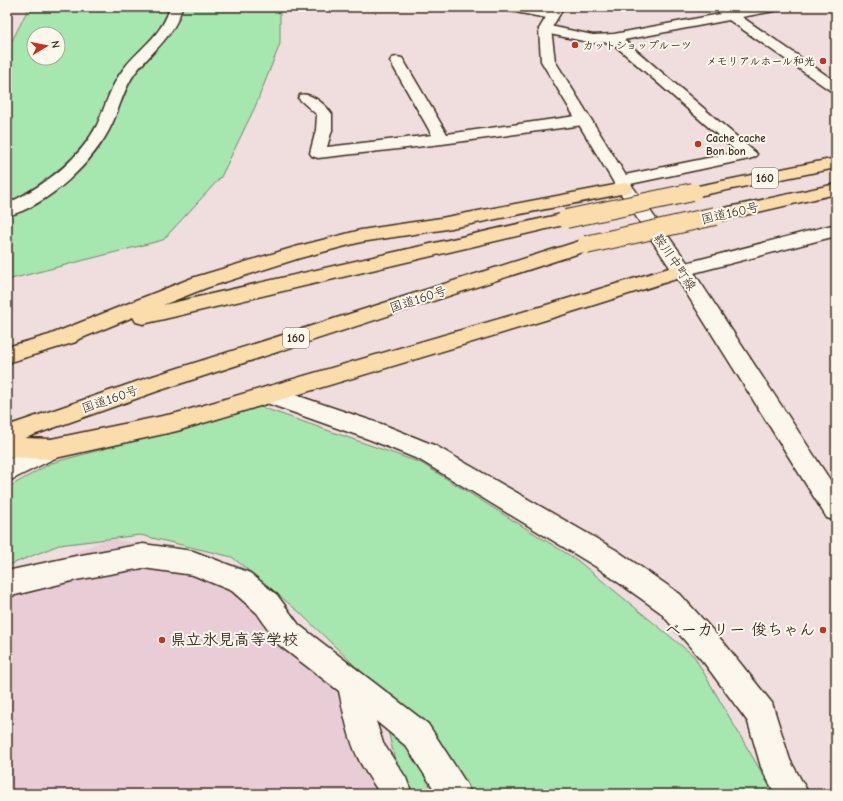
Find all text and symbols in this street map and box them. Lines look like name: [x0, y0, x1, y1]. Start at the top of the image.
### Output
north arrow: [26, 26, 66, 66]
place label: カットショップルーツ: [583, 39, 692, 52]
text: N: [48, 40, 62, 49]
marker: カットショップルーツ: [570, 40, 580, 50]
place label: メモリアルホール和光: [706, 55, 815, 68]
marker: メモリアルホール和光: [818, 56, 828, 66]
place label: Cache cache Bon bon: [706, 132, 766, 158]
marker: Cache cache Bon bon: [693, 139, 703, 149]
road number: 160: [752, 168, 778, 188]
street label: 国道160号: [700, 199, 760, 227]
street label: 鞍川中町線: [651, 231, 700, 294]
street label: 国道160号: [388, 283, 448, 315]
road number: 160: [283, 328, 309, 348]
street label: 国道160号: [80, 382, 140, 416]
place label: ベーカリー 俊ちゃん: [665, 621, 815, 639]
marker: ベーカリー 俊ちゃん: [818, 625, 828, 635]
place label: 県立氷見高等学校: [170, 631, 298, 649]
marker: 県立氷見高等学校: [157, 635, 167, 645]

